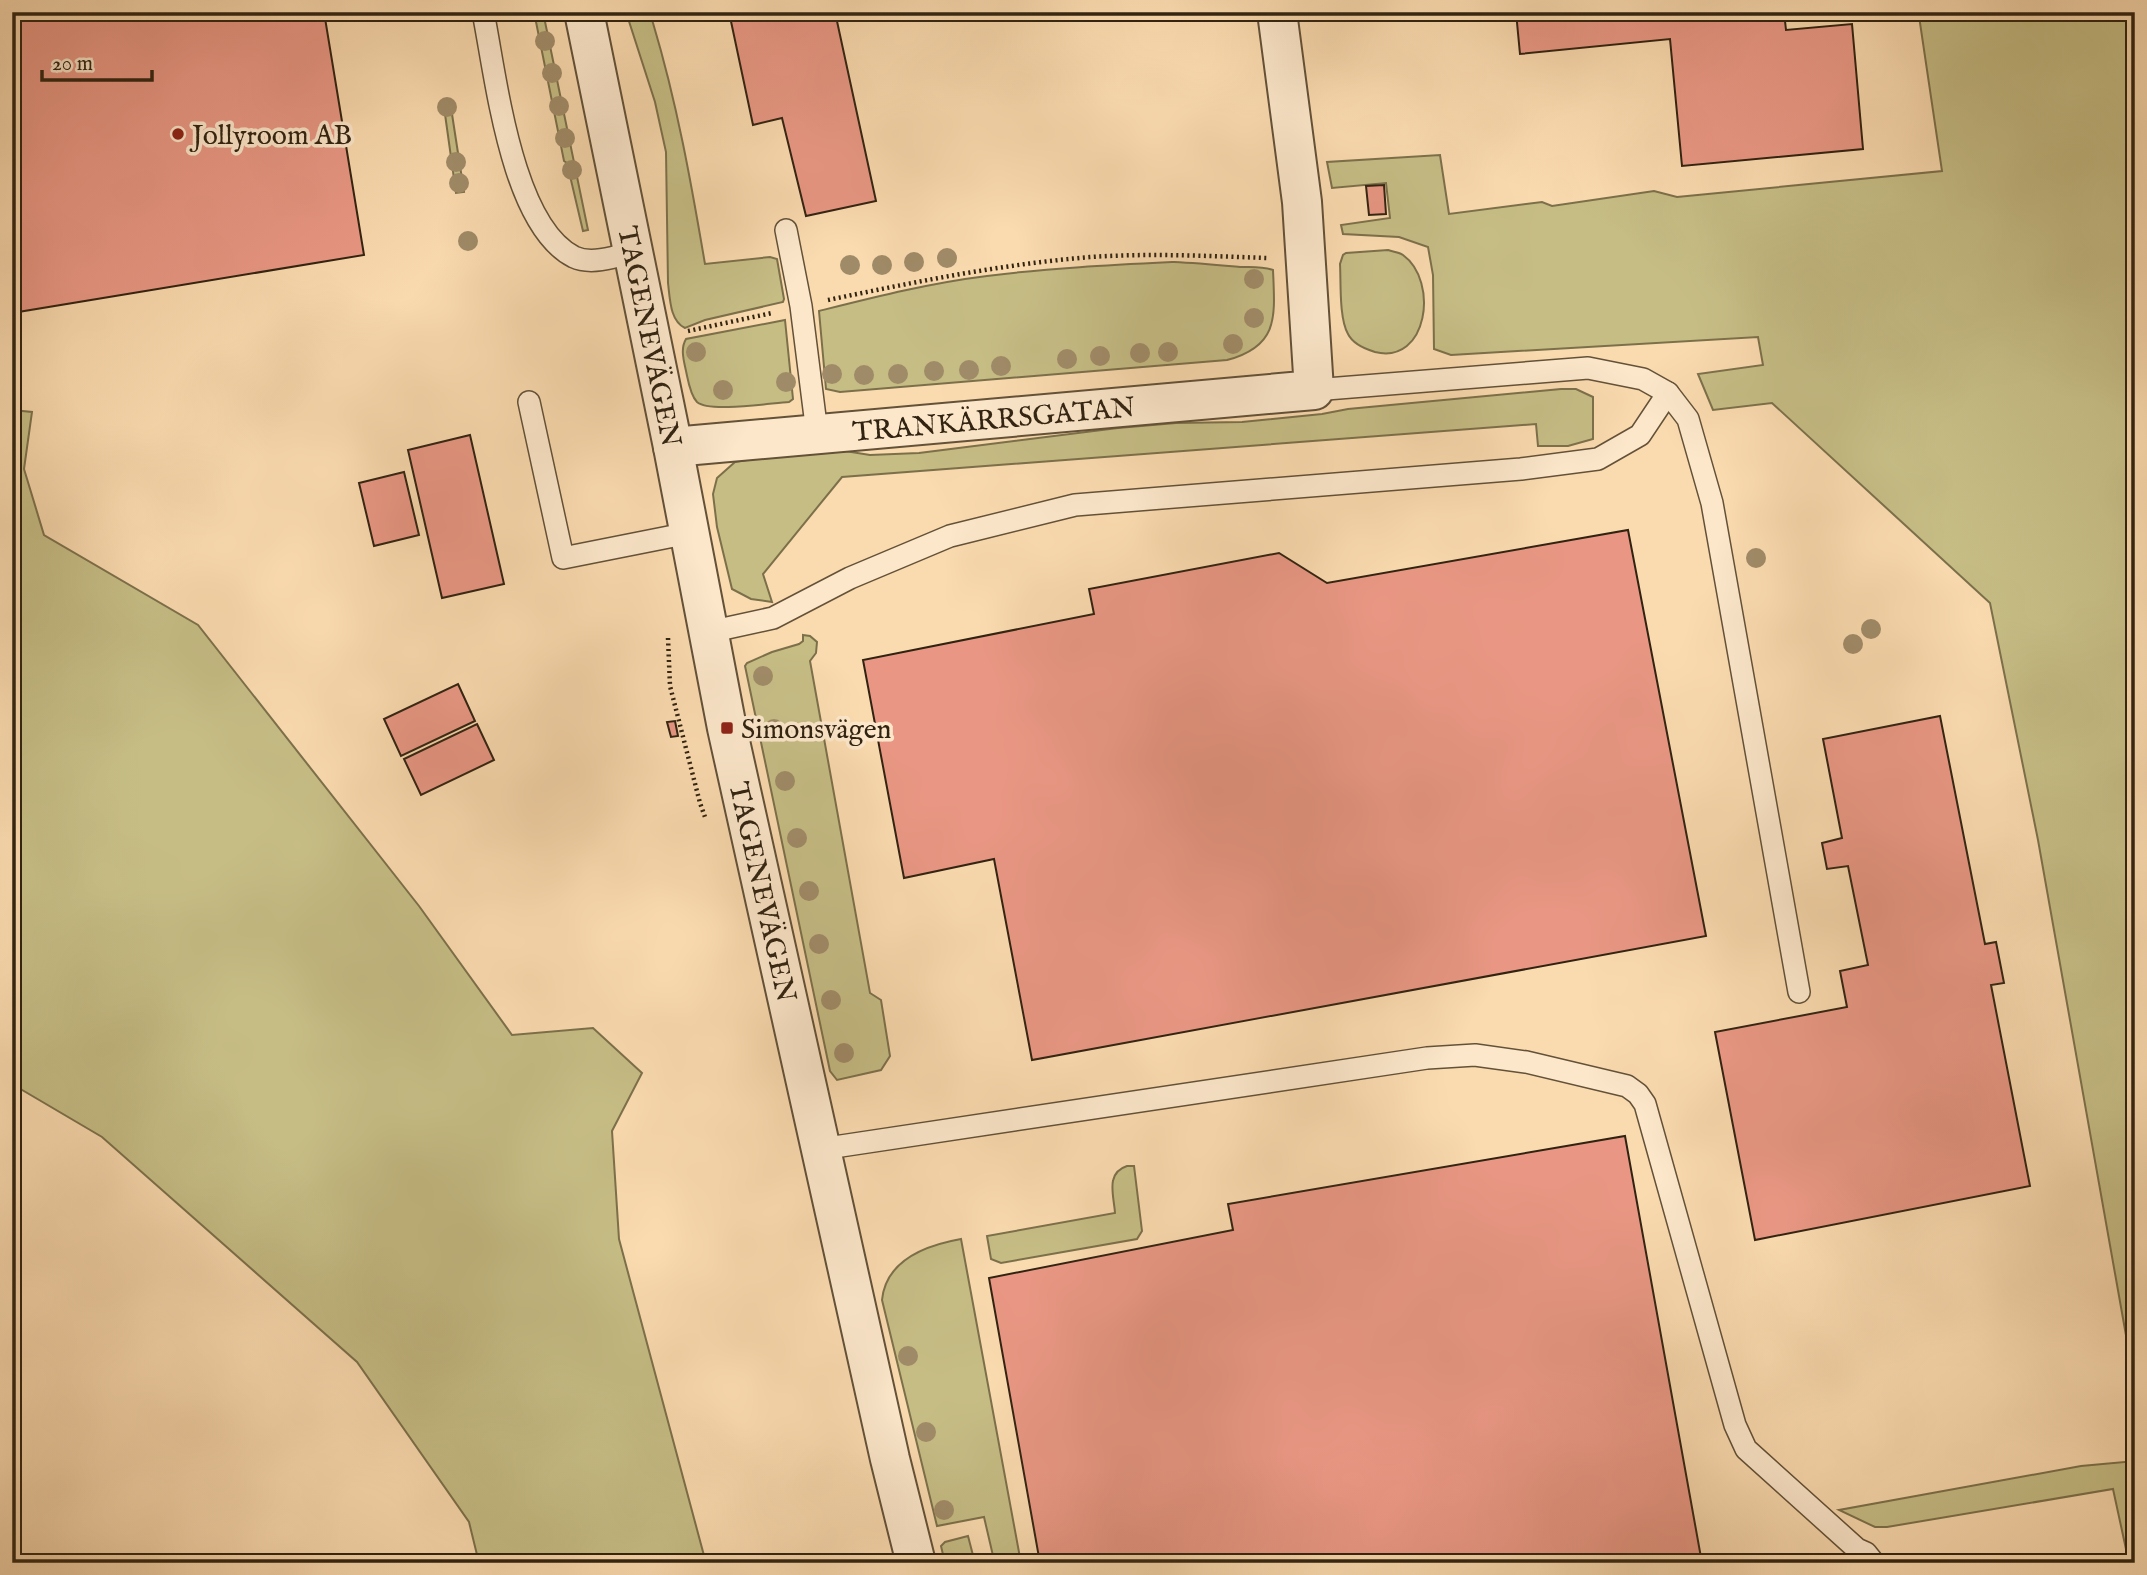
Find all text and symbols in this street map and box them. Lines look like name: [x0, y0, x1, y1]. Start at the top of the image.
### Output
scale bar: [42, 38, 152, 82]
text: 20 m: [52, 51, 93, 78]
place label: Jollyroom AB: [189, 119, 352, 154]
marker: Jollyroom AB: [170, 126, 186, 142]
street label: TAGENEVÄGEN: [608, 223, 688, 450]
street label: TRANKÄRRSGATAN: [851, 391, 1137, 451]
place label: Simonsvägen: [741, 713, 892, 748]
marker: Simonsvägen: [719, 720, 735, 736]
street label: TAGENEVÄGEN: [720, 779, 803, 1006]

